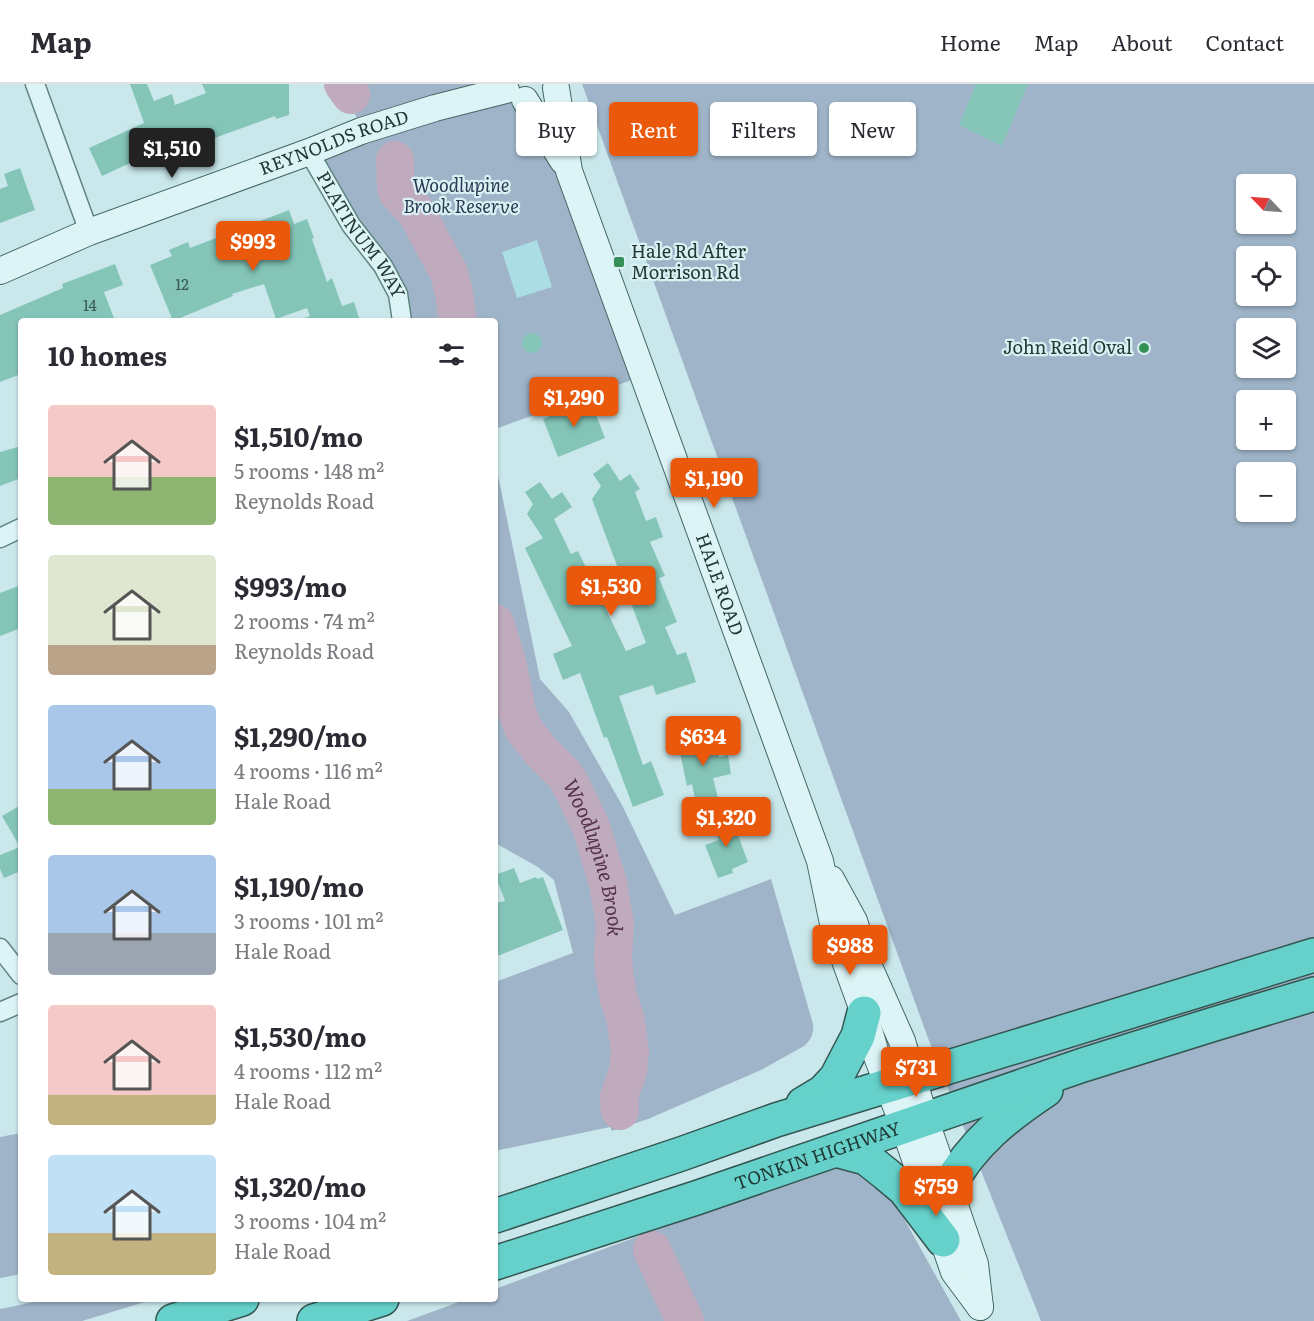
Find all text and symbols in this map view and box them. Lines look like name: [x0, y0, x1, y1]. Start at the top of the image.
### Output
text: Map: [30, 20, 92, 62]
text: Home: [940, 26, 1001, 57]
text: Map: [1034, 26, 1078, 57]
text: About: [1111, 26, 1173, 57]
text: Contact: [1206, 26, 1284, 57]
street label: REYNOLDS ROAD: [255, 102, 412, 181]
chip: Buy: [516, 102, 597, 156]
chip: Rent: [609, 102, 698, 156]
chip: Filters: [710, 102, 817, 156]
chip: New: [829, 102, 916, 156]
pin: $1,510: [123, 128, 221, 179]
text: $1,510: [143, 132, 201, 162]
street label: PLATINUM WAY: [311, 166, 413, 303]
park label: Woodlupine Brook Reserve: [403, 171, 519, 219]
north arrow: [1236, 174, 1296, 234]
map controls: [1236, 174, 1296, 522]
pin: $993: [217, 221, 289, 272]
text: $993: [230, 225, 276, 255]
place label: Hale Rd After Morrison Rd: [631, 237, 746, 285]
button: locate: [1236, 246, 1296, 306]
marker: Hale Rd After Morrison Rd: [612, 255, 626, 269]
house number: 12: [175, 272, 189, 295]
house number: 14: [83, 293, 97, 316]
button: layers: [1236, 318, 1296, 378]
place label: John Reid Oval: [1003, 333, 1132, 360]
text: 10 homes: [48, 335, 167, 374]
icon: filters: [435, 338, 468, 371]
marker: John Reid Oval: [1137, 341, 1151, 355]
pin: $1,290: [525, 377, 623, 428]
text: $1,290: [543, 381, 605, 411]
button: +: [1236, 390, 1296, 450]
text: $1,510/mo: [234, 416, 363, 455]
icon: home: [96, 429, 168, 501]
text: 5 rooms · 148 m²: [234, 455, 384, 485]
pin: $1,190: [665, 458, 763, 509]
text: $1,190: [685, 462, 743, 492]
button: −: [1236, 462, 1296, 522]
text: Reynolds Road: [234, 485, 374, 515]
street label: HALE ROAD: [690, 529, 752, 639]
text: $993/mo: [234, 566, 347, 605]
pin: $1,530: [562, 566, 660, 617]
text: $1,530: [581, 570, 641, 600]
icon: home: [96, 579, 168, 651]
text: 2 rooms · 74 m²: [234, 605, 375, 635]
text: Reynolds Road: [234, 635, 374, 665]
text: $1,290/mo: [234, 716, 367, 755]
pin: $634: [667, 716, 739, 767]
text: $634: [680, 720, 726, 750]
icon: home: [96, 729, 168, 801]
text: 4 rooms · 116 m²: [234, 755, 383, 785]
water label: Woodlupine Brook: [557, 773, 632, 938]
text: Hale Road: [234, 785, 331, 815]
pin: $1,320: [677, 797, 775, 848]
text: $1,320: [696, 801, 756, 831]
text: $1,190/mo: [234, 866, 364, 905]
icon: home: [96, 879, 168, 951]
text: 3 rooms · 101 m²: [234, 905, 383, 935]
pin: $988: [814, 925, 886, 976]
text: $988: [827, 929, 873, 959]
text: Hale Road: [234, 935, 331, 965]
text: $1,530/mo: [234, 1016, 367, 1055]
icon: home: [96, 1029, 168, 1101]
pin: $731: [880, 1047, 952, 1098]
text: $731: [895, 1051, 937, 1081]
text: 4 rooms · 112 m²: [234, 1055, 382, 1085]
text: Hale Road: [234, 1085, 331, 1115]
street label: TONKIN HIGHWAY: [730, 1114, 904, 1196]
text: $1,320/mo: [234, 1166, 366, 1205]
pin: $759: [900, 1166, 972, 1217]
text: $759: [914, 1170, 958, 1200]
icon: home: [96, 1179, 168, 1251]
text: 3 rooms · 104 m²: [234, 1205, 386, 1235]
text: Hale Road: [234, 1235, 331, 1265]

